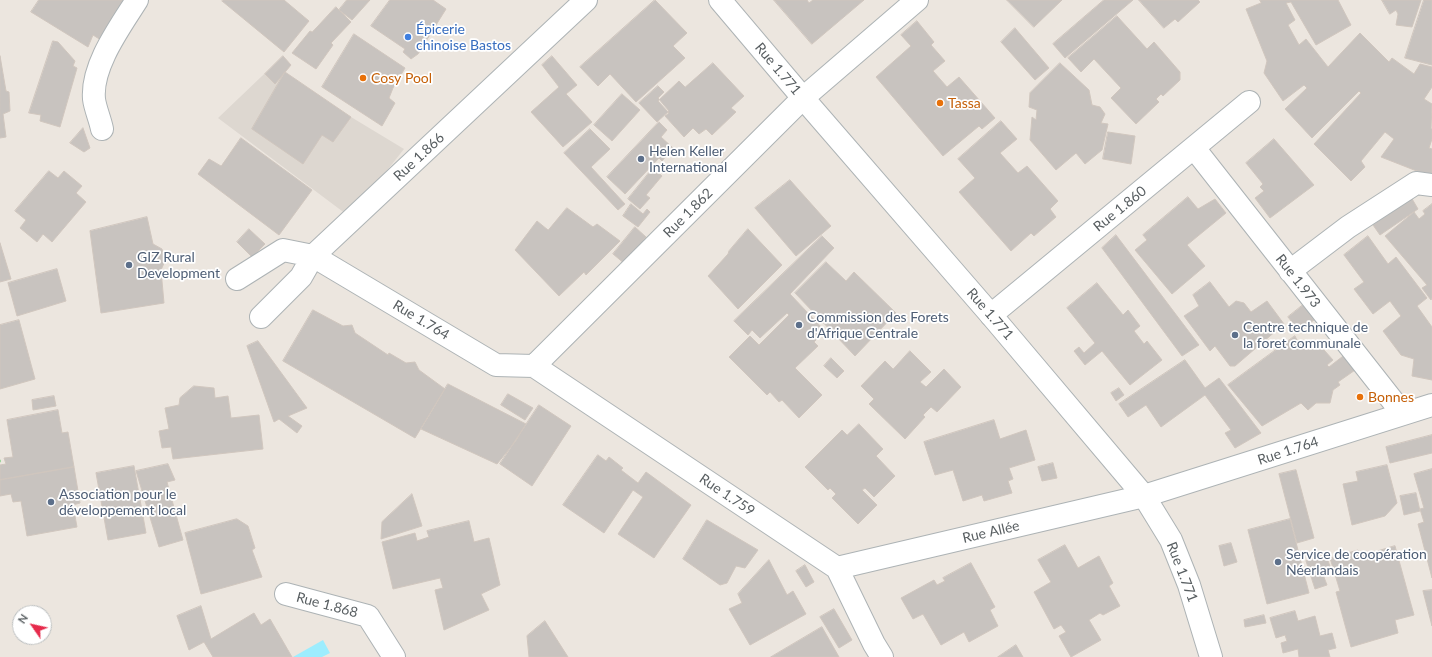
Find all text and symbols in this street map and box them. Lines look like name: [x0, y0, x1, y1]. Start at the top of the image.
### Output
place label: Épicerie chinoise Bastos: [416, 21, 511, 54]
marker: Épicerie chinoise Bastos: [403, 32, 413, 42]
street label: Rue 1.771: [751, 39, 805, 99]
place label: Cosy Pool: [371, 70, 432, 86]
marker: Cosy Pool: [358, 73, 368, 83]
place label: Tassa: [948, 95, 981, 111]
marker: Tassa: [935, 98, 945, 108]
street label: Rue 1.866: [390, 129, 448, 185]
place label: Helen Keller International: [649, 143, 727, 176]
marker: Helen Keller International: [636, 154, 646, 164]
street label: Rue 1.860: [1090, 183, 1150, 235]
street label: Rue 1.862: [660, 185, 716, 241]
place label: GIZ Rural Development: [137, 249, 220, 282]
street label: Rue 1.973: [1272, 251, 1324, 311]
marker: GIZ Rural Development: [124, 260, 134, 270]
street label: Rue 1.771: [963, 285, 1017, 343]
street label: Rue 1.764: [390, 297, 452, 343]
place label: Commission des Forets d'Afrique Centrale: [807, 309, 949, 342]
place label: Centre technique de la foret communale: [1243, 319, 1368, 352]
marker: Commission des Forets d'Afrique Centrale: [794, 320, 804, 330]
marker: Centre technique de la foret communale: [1230, 330, 1240, 340]
place label: Bonnes: [1368, 389, 1414, 405]
marker: Bonnes: [1355, 392, 1365, 402]
street label: Rue 1.764: [1255, 433, 1321, 469]
street label: Rue 1.759: [696, 470, 758, 520]
place label: Association pour le développement local: [59, 486, 186, 518]
marker: Association pour le développement local: [46, 497, 56, 507]
street label: Rue Allée: [961, 517, 1021, 547]
street label: Rue 1.771: [1163, 540, 1201, 604]
place label: Service de coopération Néerlandais: [1286, 546, 1427, 578]
marker: Service de coopération Néerlandais: [1273, 557, 1283, 567]
street label: Rue 1.868: [294, 589, 360, 621]
north arrow: [12, 605, 52, 645]
text: N: [15, 611, 30, 626]

